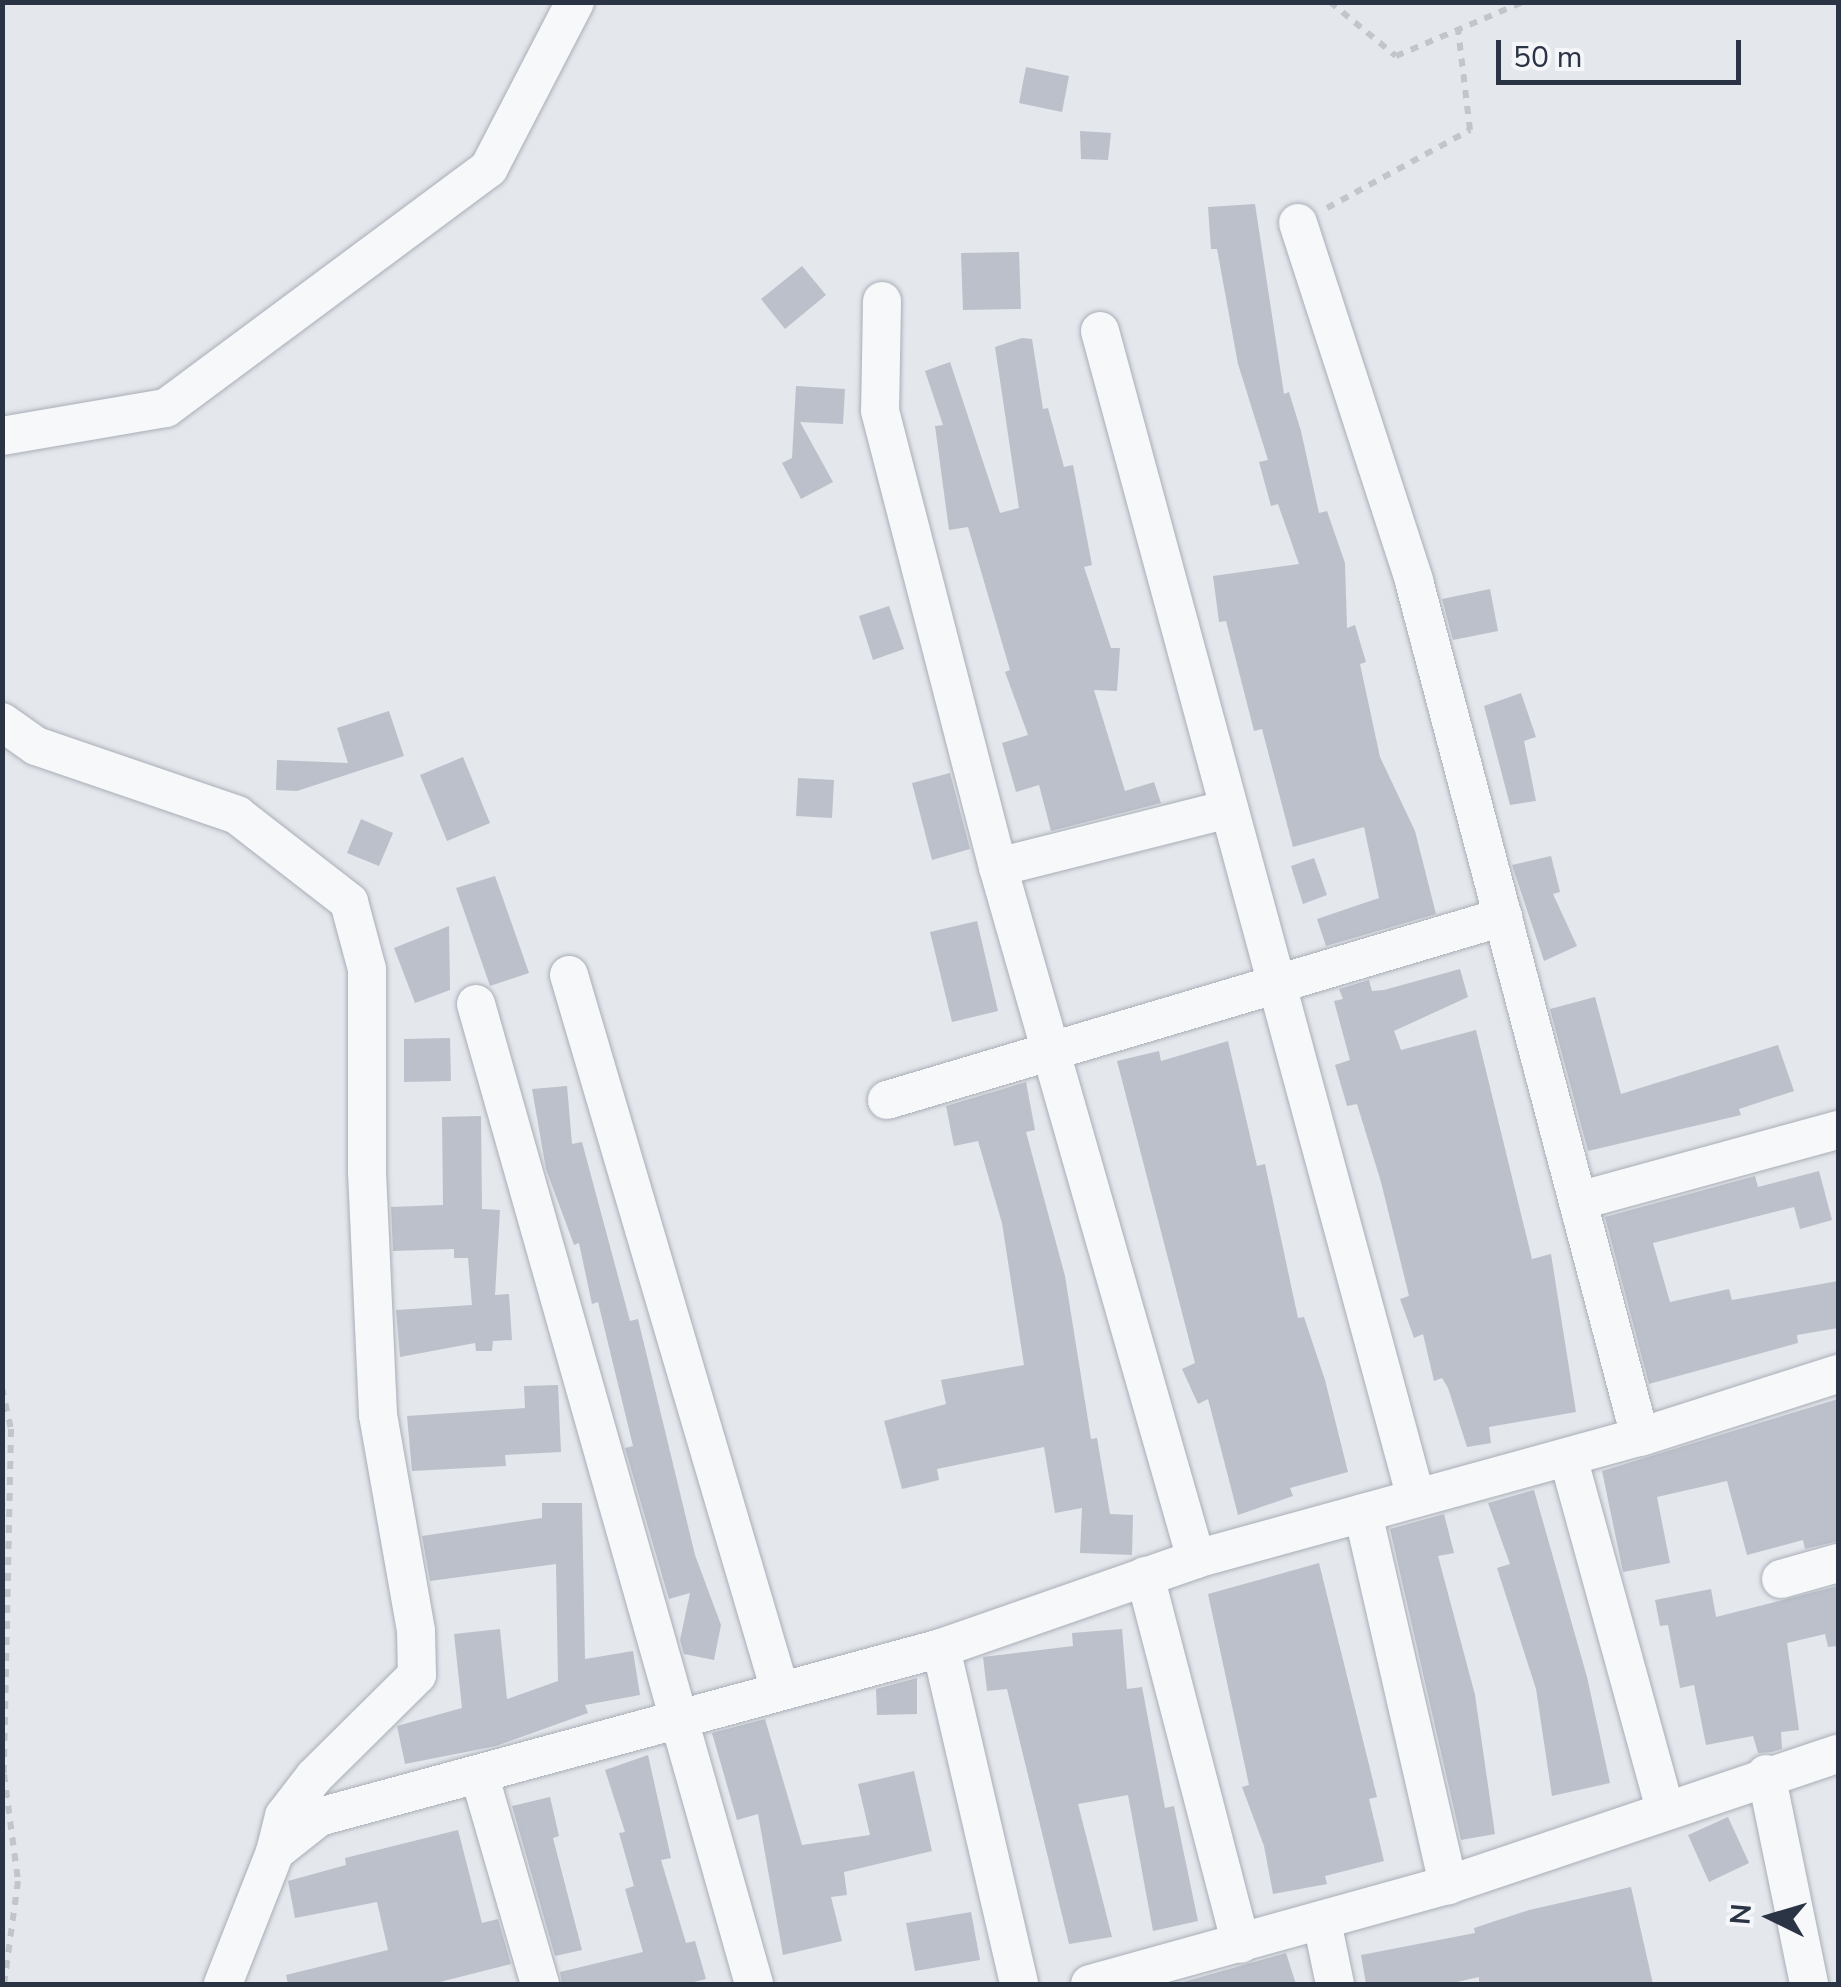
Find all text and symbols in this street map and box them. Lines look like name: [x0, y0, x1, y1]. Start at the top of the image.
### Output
scale bar: [1501, 20, 1746, 82]
text: 50 m: [1513, 37, 1582, 78]
north arrow: [1721, 1867, 1821, 1967]
text: N: [1721, 1902, 1761, 1926]

